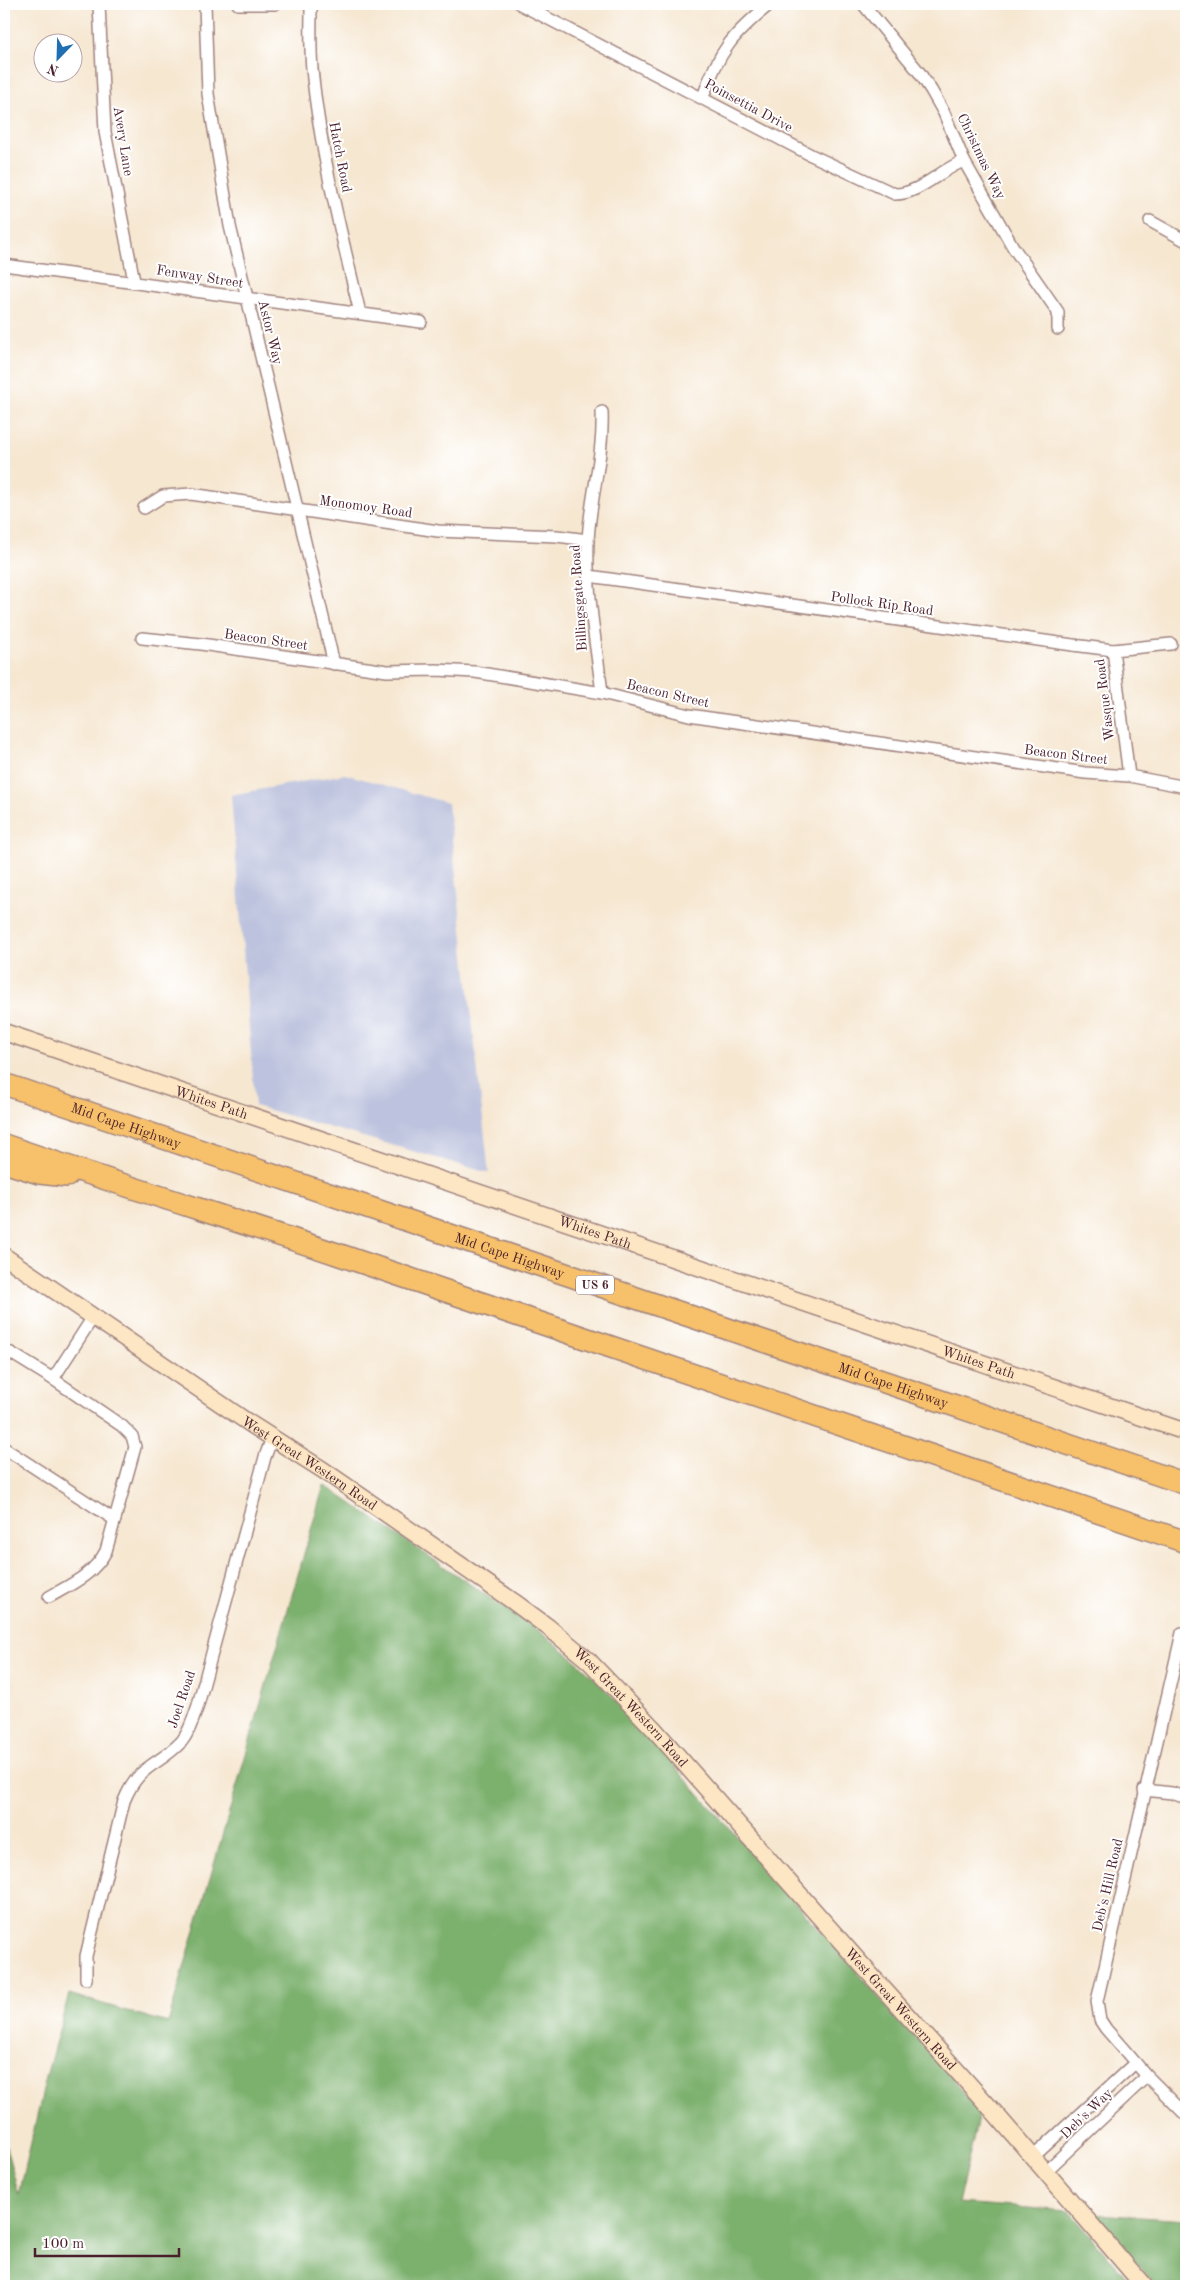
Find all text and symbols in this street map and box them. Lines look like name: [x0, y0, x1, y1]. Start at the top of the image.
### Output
north arrow: [32, 32, 82, 82]
text: N: [45, 60, 61, 78]
street label: Poinsettia Drive: [702, 77, 795, 135]
street label: Avery Lane: [111, 105, 135, 177]
street label: Christmas Way: [954, 111, 1008, 202]
street label: Hatch Road: [326, 121, 354, 194]
street label: Fenway Street: [155, 263, 244, 291]
street label: Astor Way: [255, 298, 285, 367]
street label: Monomoy Road: [318, 494, 413, 520]
street label: Billingsgate Road: [568, 544, 590, 652]
street label: Pollock Rip Road: [830, 590, 934, 618]
street label: Beacon Street: [223, 627, 309, 653]
street label: Wasque Road: [1093, 658, 1117, 742]
street label: Beacon Street: [625, 678, 711, 710]
street label: Beacon Street: [1023, 743, 1109, 767]
street label: Whites Path: [173, 1084, 250, 1122]
street label: Mid Cape Highway: [69, 1101, 183, 1152]
street label: Whites Path: [556, 1214, 633, 1252]
street label: Mid Cape Highway: [453, 1231, 567, 1281]
road number: US 6: [576, 1276, 614, 1294]
street label: Whites Path: [940, 1344, 1017, 1382]
street label: Mid Cape Highway: [836, 1361, 951, 1411]
street label: West Great Western Road: [239, 1414, 379, 1513]
street label: West Great Western Road: [571, 1645, 690, 1770]
street label: Joel Road: [166, 1669, 198, 1730]
street label: Deb's Hill Road: [1090, 1837, 1126, 1933]
street label: West Great Western Road: [842, 1945, 959, 2073]
street label: Deb's Way: [1058, 2085, 1116, 2142]
scale bar: [35, 2225, 179, 2257]
text: 100 m: [42, 2237, 84, 2252]

